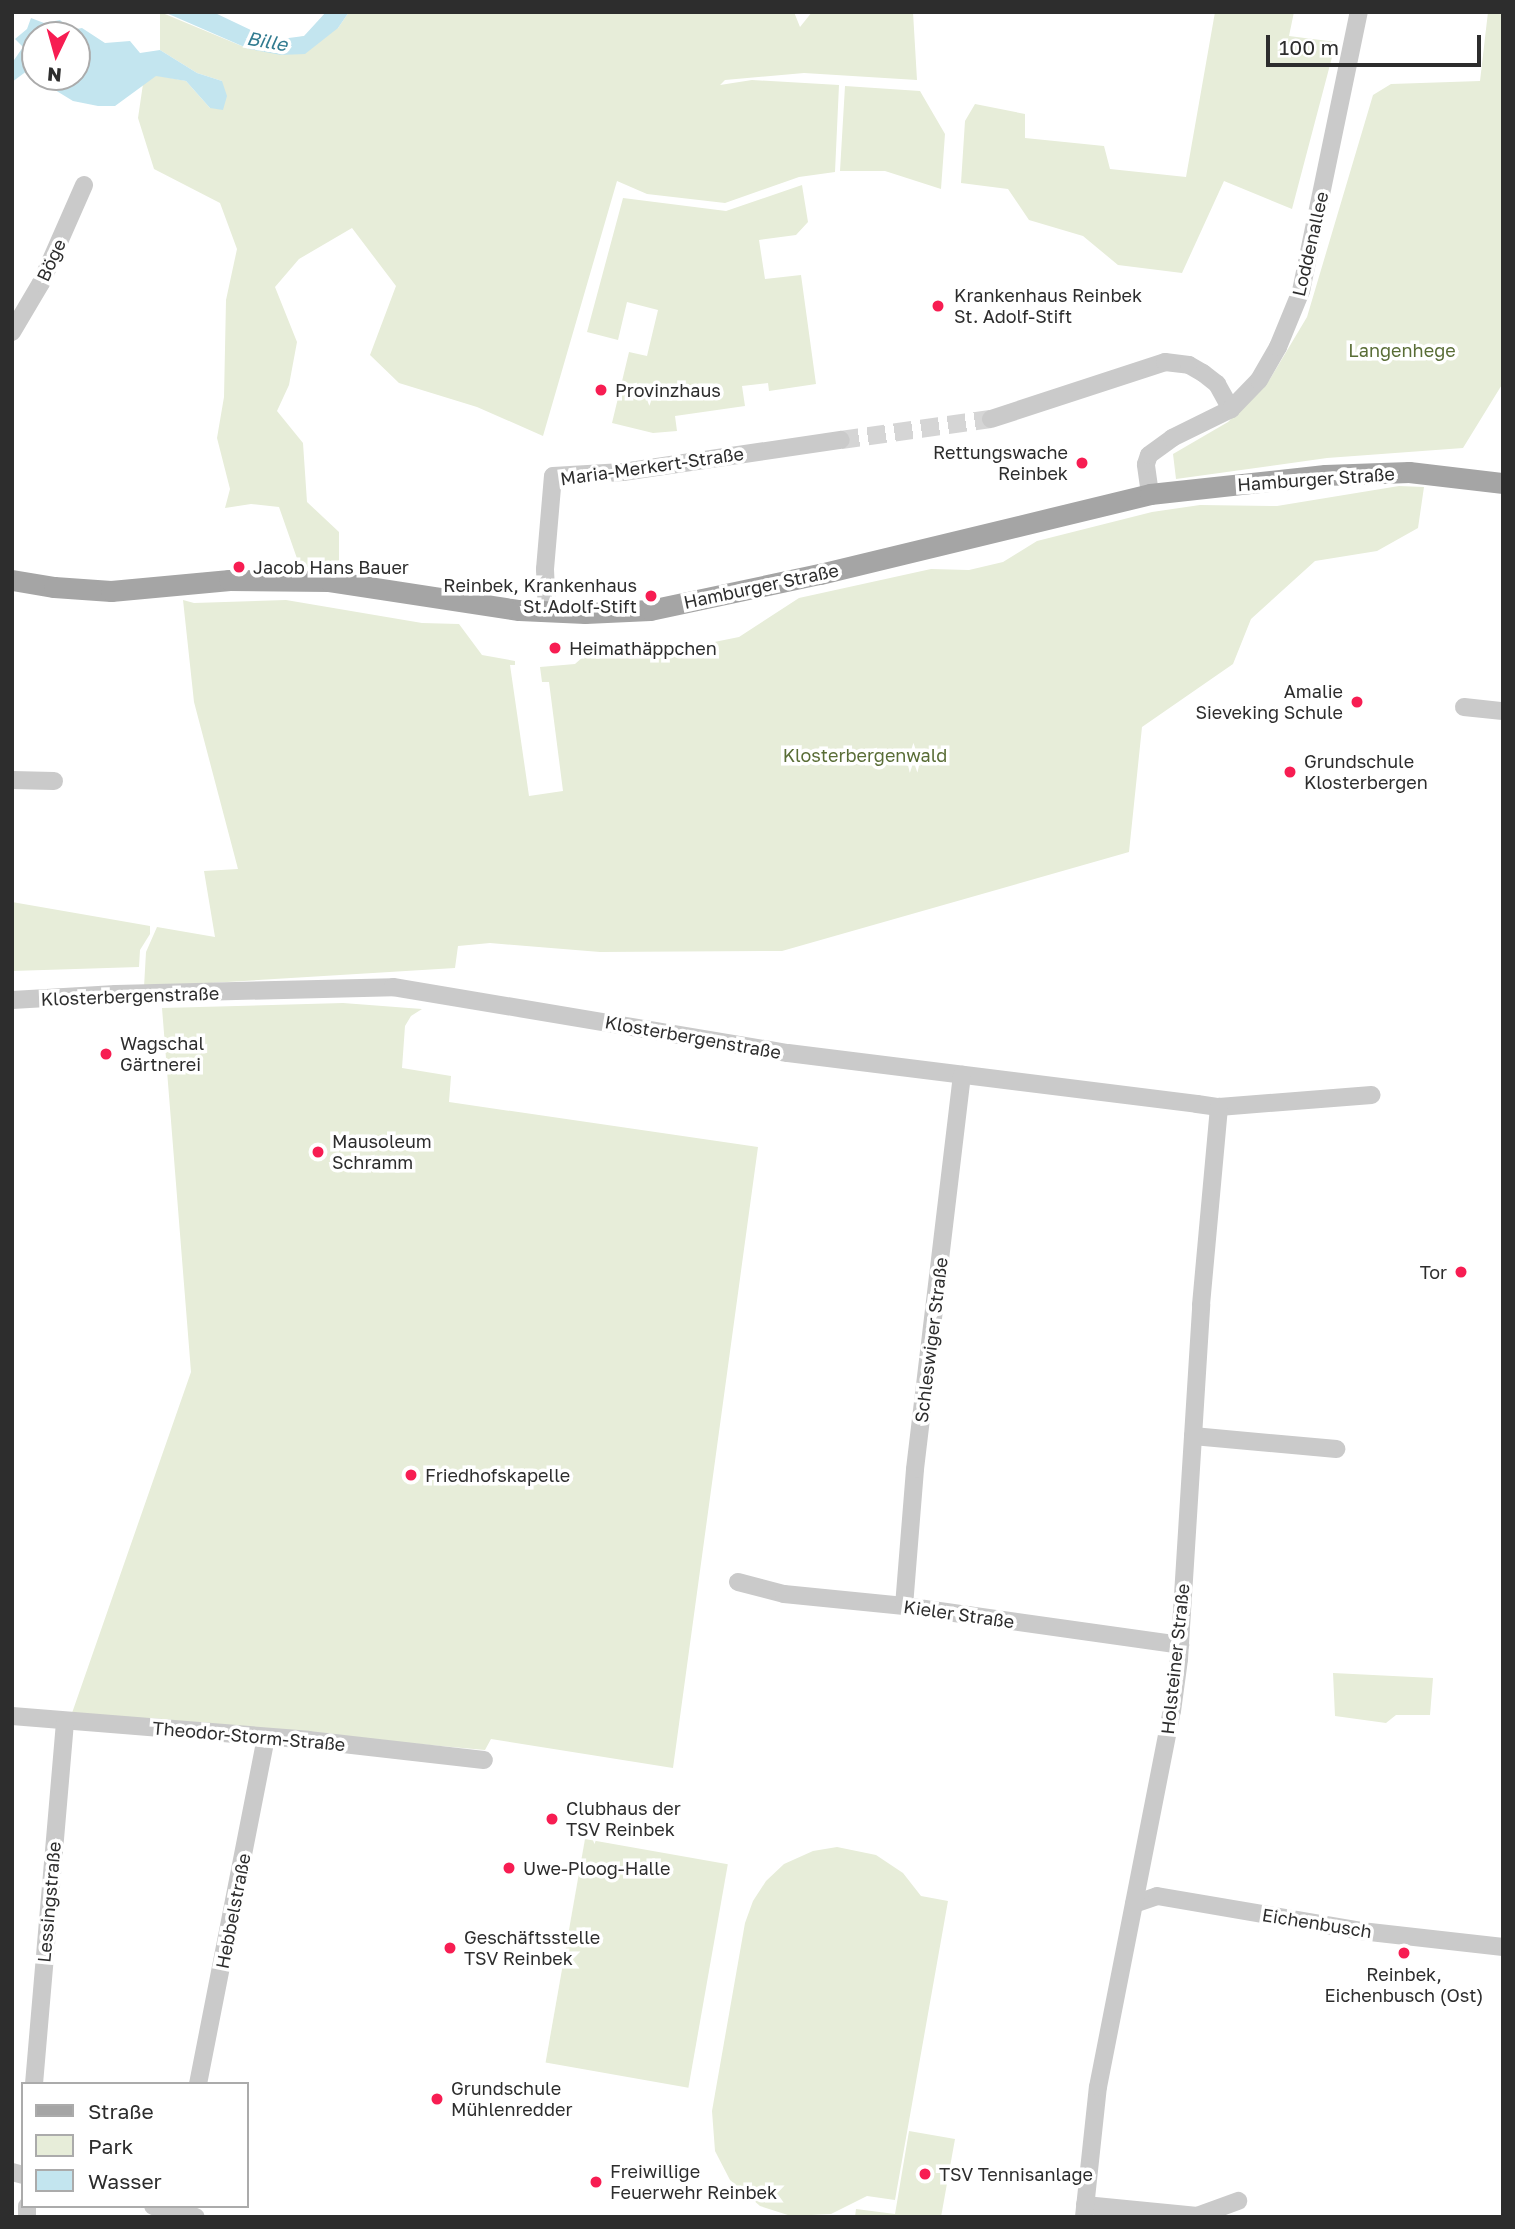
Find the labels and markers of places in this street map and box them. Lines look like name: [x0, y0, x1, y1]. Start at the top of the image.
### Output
place label: Krankenhaus Reinbek St. Adolf-Stift: [954, 285, 1142, 328]
marker: Krankenhaus Reinbek St. Adolf-Stift: [928, 296, 948, 316]
place label: Provinzhaus: [615, 379, 721, 401]
marker: Provinzhaus: [593, 382, 609, 398]
place label: Rettungswache Reinbek: [933, 442, 1068, 484]
marker: Rettungswache Reinbek: [1074, 455, 1090, 471]
place label: Jacob Hans Bauer: [253, 556, 409, 578]
marker: Jacob Hans Bauer: [231, 559, 247, 575]
place label: Reinbek, Krankenhaus St.Adolf-Stift: [443, 575, 637, 618]
marker: Reinbek, Krankenhaus St.Adolf-Stift: [643, 588, 659, 604]
place label: Heimathäppchen: [569, 637, 717, 659]
marker: Heimathäppchen: [547, 640, 563, 656]
place label: Amalie Sieveking Schule: [1195, 681, 1343, 724]
marker: Amalie Sieveking Schule: [1349, 694, 1365, 710]
place label: Grundschule Klosterbergen: [1304, 751, 1428, 794]
marker: Grundschule Klosterbergen: [1282, 764, 1298, 780]
place label: Wagschal Gärtnerei: [120, 1033, 204, 1076]
marker: Wagschal Gärtnerei: [98, 1046, 114, 1062]
place label: Mausoleum Schramm: [332, 1131, 432, 1174]
marker: Mausoleum Schramm: [310, 1144, 326, 1160]
place label: Tor: [1420, 1261, 1447, 1283]
marker: Tor: [1453, 1264, 1469, 1280]
place label: Friedhofskapelle: [425, 1464, 570, 1486]
marker: Friedhofskapelle: [403, 1467, 419, 1483]
place label: Clubhaus der TSV Reinbek: [566, 1798, 681, 1840]
marker: Clubhaus der TSV Reinbek: [544, 1811, 560, 1827]
place label: Uwe-Ploog-Halle: [523, 1857, 670, 1879]
marker: Uwe-Ploog-Halle: [501, 1860, 517, 1876]
place label: Geschäftsstelle TSV Reinbek: [464, 1927, 600, 1969]
marker: Geschäftsstelle TSV Reinbek: [442, 1940, 458, 1956]
marker: Reinbek, Eichenbusch (Ost): [1396, 1945, 1412, 1961]
place label: Reinbek, Eichenbusch (Ost): [1325, 1964, 1483, 2007]
place label: Grundschule Mühlenredder: [451, 2078, 572, 2120]
marker: Grundschule Mühlenredder: [429, 2091, 445, 2107]
place label: Freiwillige Feuerwehr Reinbek: [610, 2161, 777, 2204]
place label: TSV Tennisanlage: [939, 2163, 1093, 2185]
marker: TSV Tennisanlage: [917, 2166, 933, 2182]
marker: Freiwillige Feuerwehr Reinbek: [588, 2174, 604, 2190]

